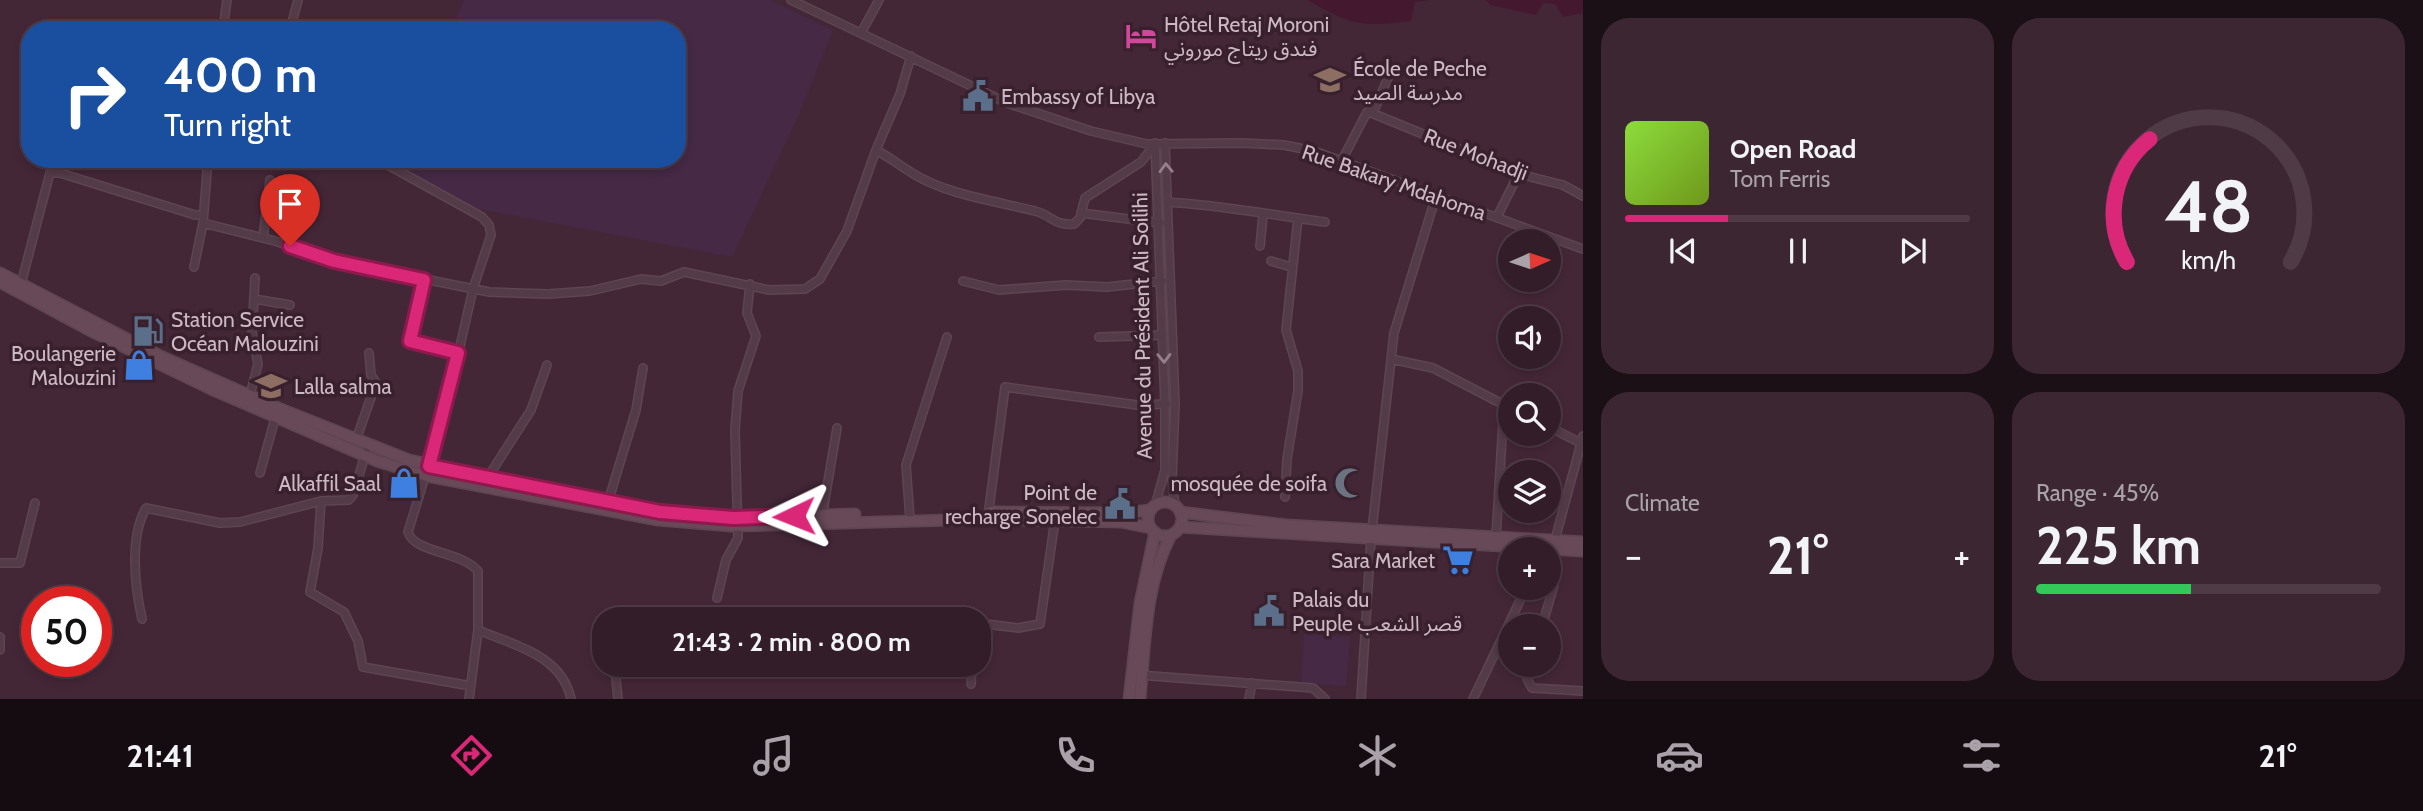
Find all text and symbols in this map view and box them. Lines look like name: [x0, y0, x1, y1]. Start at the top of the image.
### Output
place label: Hôtel Retaj Moroni فندق ريتاج موروني: [1164, 12, 1329, 64]
hotel icon: Hôtel Retaj Moroni فندق ريتاج موروني: [1124, 19, 1158, 53]
text: 400 m: [164, 45, 317, 104]
icon: right: [49, 49, 140, 140]
place label: École de Peche مدرسة الصيد: [1353, 56, 1487, 105]
school or university icon: École de Peche مدرسة الصيد: [1313, 63, 1347, 97]
public building icon: Embassy of Libya: [961, 79, 995, 113]
place label: Embassy of Libya: [1001, 84, 1155, 109]
text: Turn right: [164, 105, 291, 144]
street label: Rue Mohadji: [1420, 123, 1531, 186]
text: Open Road: [1730, 133, 1856, 165]
street label: Rue Bakary Mdahoma: [1299, 139, 1489, 225]
one-way arrow: [1158, 162, 1174, 173]
text: 48: [2164, 162, 2253, 250]
text: Tom Ferris: [1730, 165, 1830, 193]
pin: [260, 174, 320, 246]
icon: arrive: [271, 185, 309, 223]
street label: Avenue du Président Ali Soilihi: [1127, 192, 1157, 460]
north arrow: [1498, 229, 1561, 292]
map controls: [1498, 229, 1561, 677]
icon: previous: [1664, 232, 1702, 270]
icon: pause: [1779, 232, 1817, 270]
icon: next: [1894, 232, 1932, 270]
text: km/h: [2181, 245, 2236, 275]
button: sound: [1498, 306, 1561, 369]
place label: Station Service Océan Malouzini: [171, 307, 319, 356]
fuel station icon: Station Service Océan Malouzini: [131, 314, 165, 348]
place label: Boulangerie Malouzini: [11, 341, 116, 390]
shop icon: Boulangerie Malouzini: [122, 348, 156, 382]
one-way arrow: [1156, 353, 1171, 364]
school or university icon: Lalla salma: [254, 369, 288, 403]
place label: Lalla salma: [294, 374, 392, 399]
button: search: [1498, 383, 1561, 446]
button: layers: [1498, 460, 1561, 523]
shop icon: Alkaffil Saal: [387, 466, 421, 500]
mosque icon: mosquée de soifa: [1333, 466, 1367, 500]
place label: Alkaffil Saal: [279, 471, 381, 496]
place label: mosquée de soifa: [1171, 471, 1327, 496]
position arrow: [757, 479, 831, 553]
text: Range · 45%: [2036, 479, 2159, 507]
place label: Point de recharge Sonelec: [945, 480, 1097, 529]
public building icon: Point de recharge Sonelec: [1103, 487, 1137, 521]
text: Climate: [1625, 489, 1700, 517]
text: 225 km: [2036, 514, 2201, 577]
text: 21°: [1767, 524, 1828, 587]
text: −: [1625, 532, 1642, 579]
text: +: [1953, 532, 1970, 579]
button: +: [1498, 537, 1561, 600]
supermarket icon: Sara Market: [1441, 543, 1475, 577]
place label: Sara Market: [1331, 548, 1435, 573]
speed limit sign: 50: [21, 586, 112, 677]
place label: Palais du Peuple قصر الشعب: [1292, 587, 1462, 636]
public building icon: Palais du Peuple قصر الشعب: [1252, 594, 1286, 628]
button: −: [1498, 614, 1561, 677]
text: 21:43 · 2 min · 800 m: [672, 626, 911, 658]
icon: directions: [447, 731, 496, 780]
icon: music: [749, 731, 798, 780]
icon: phone: [1051, 731, 1100, 780]
icon: climate: [1353, 731, 1402, 780]
icon: car: [1655, 731, 1704, 780]
icon: filters: [1957, 731, 2006, 780]
text: 21:41: [126, 736, 194, 775]
text: 21°: [2259, 736, 2297, 775]

